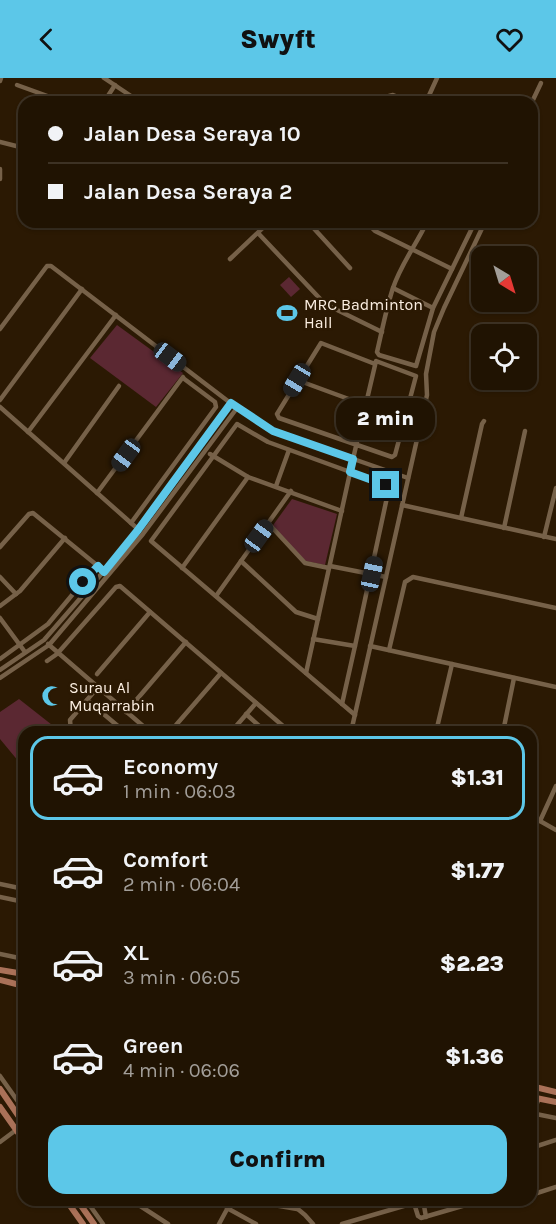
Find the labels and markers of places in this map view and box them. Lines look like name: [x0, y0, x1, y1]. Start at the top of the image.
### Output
place label: MRC Badminton Hall: [304, 295, 423, 332]
sports icon: MRC Badminton Hall: [275, 301, 299, 325]
place label: Surau Al Muqarrabin: [69, 678, 155, 715]
mosque icon: Surau Al Muqarrabin: [40, 684, 64, 708]

